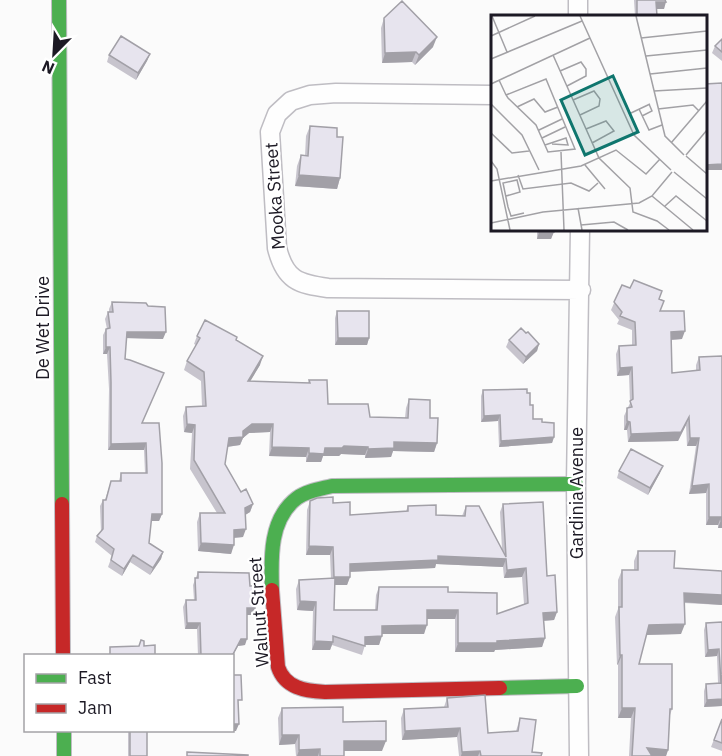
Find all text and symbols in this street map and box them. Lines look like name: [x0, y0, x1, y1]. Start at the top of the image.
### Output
inset map: [491, 15, 707, 231]
north arrow: [24, 24, 84, 84]
text: N: [39, 56, 57, 79]
street label: Mooka Street: [259, 142, 290, 250]
street label: De Wet Drive: [31, 276, 54, 380]
street label: Gardinia Avenue: [565, 427, 588, 559]
street label: Walnut Street: [243, 556, 274, 668]
legend: [24, 654, 234, 732]
text: Fast: [78, 666, 112, 689]
text: Jam: [78, 696, 113, 719]

